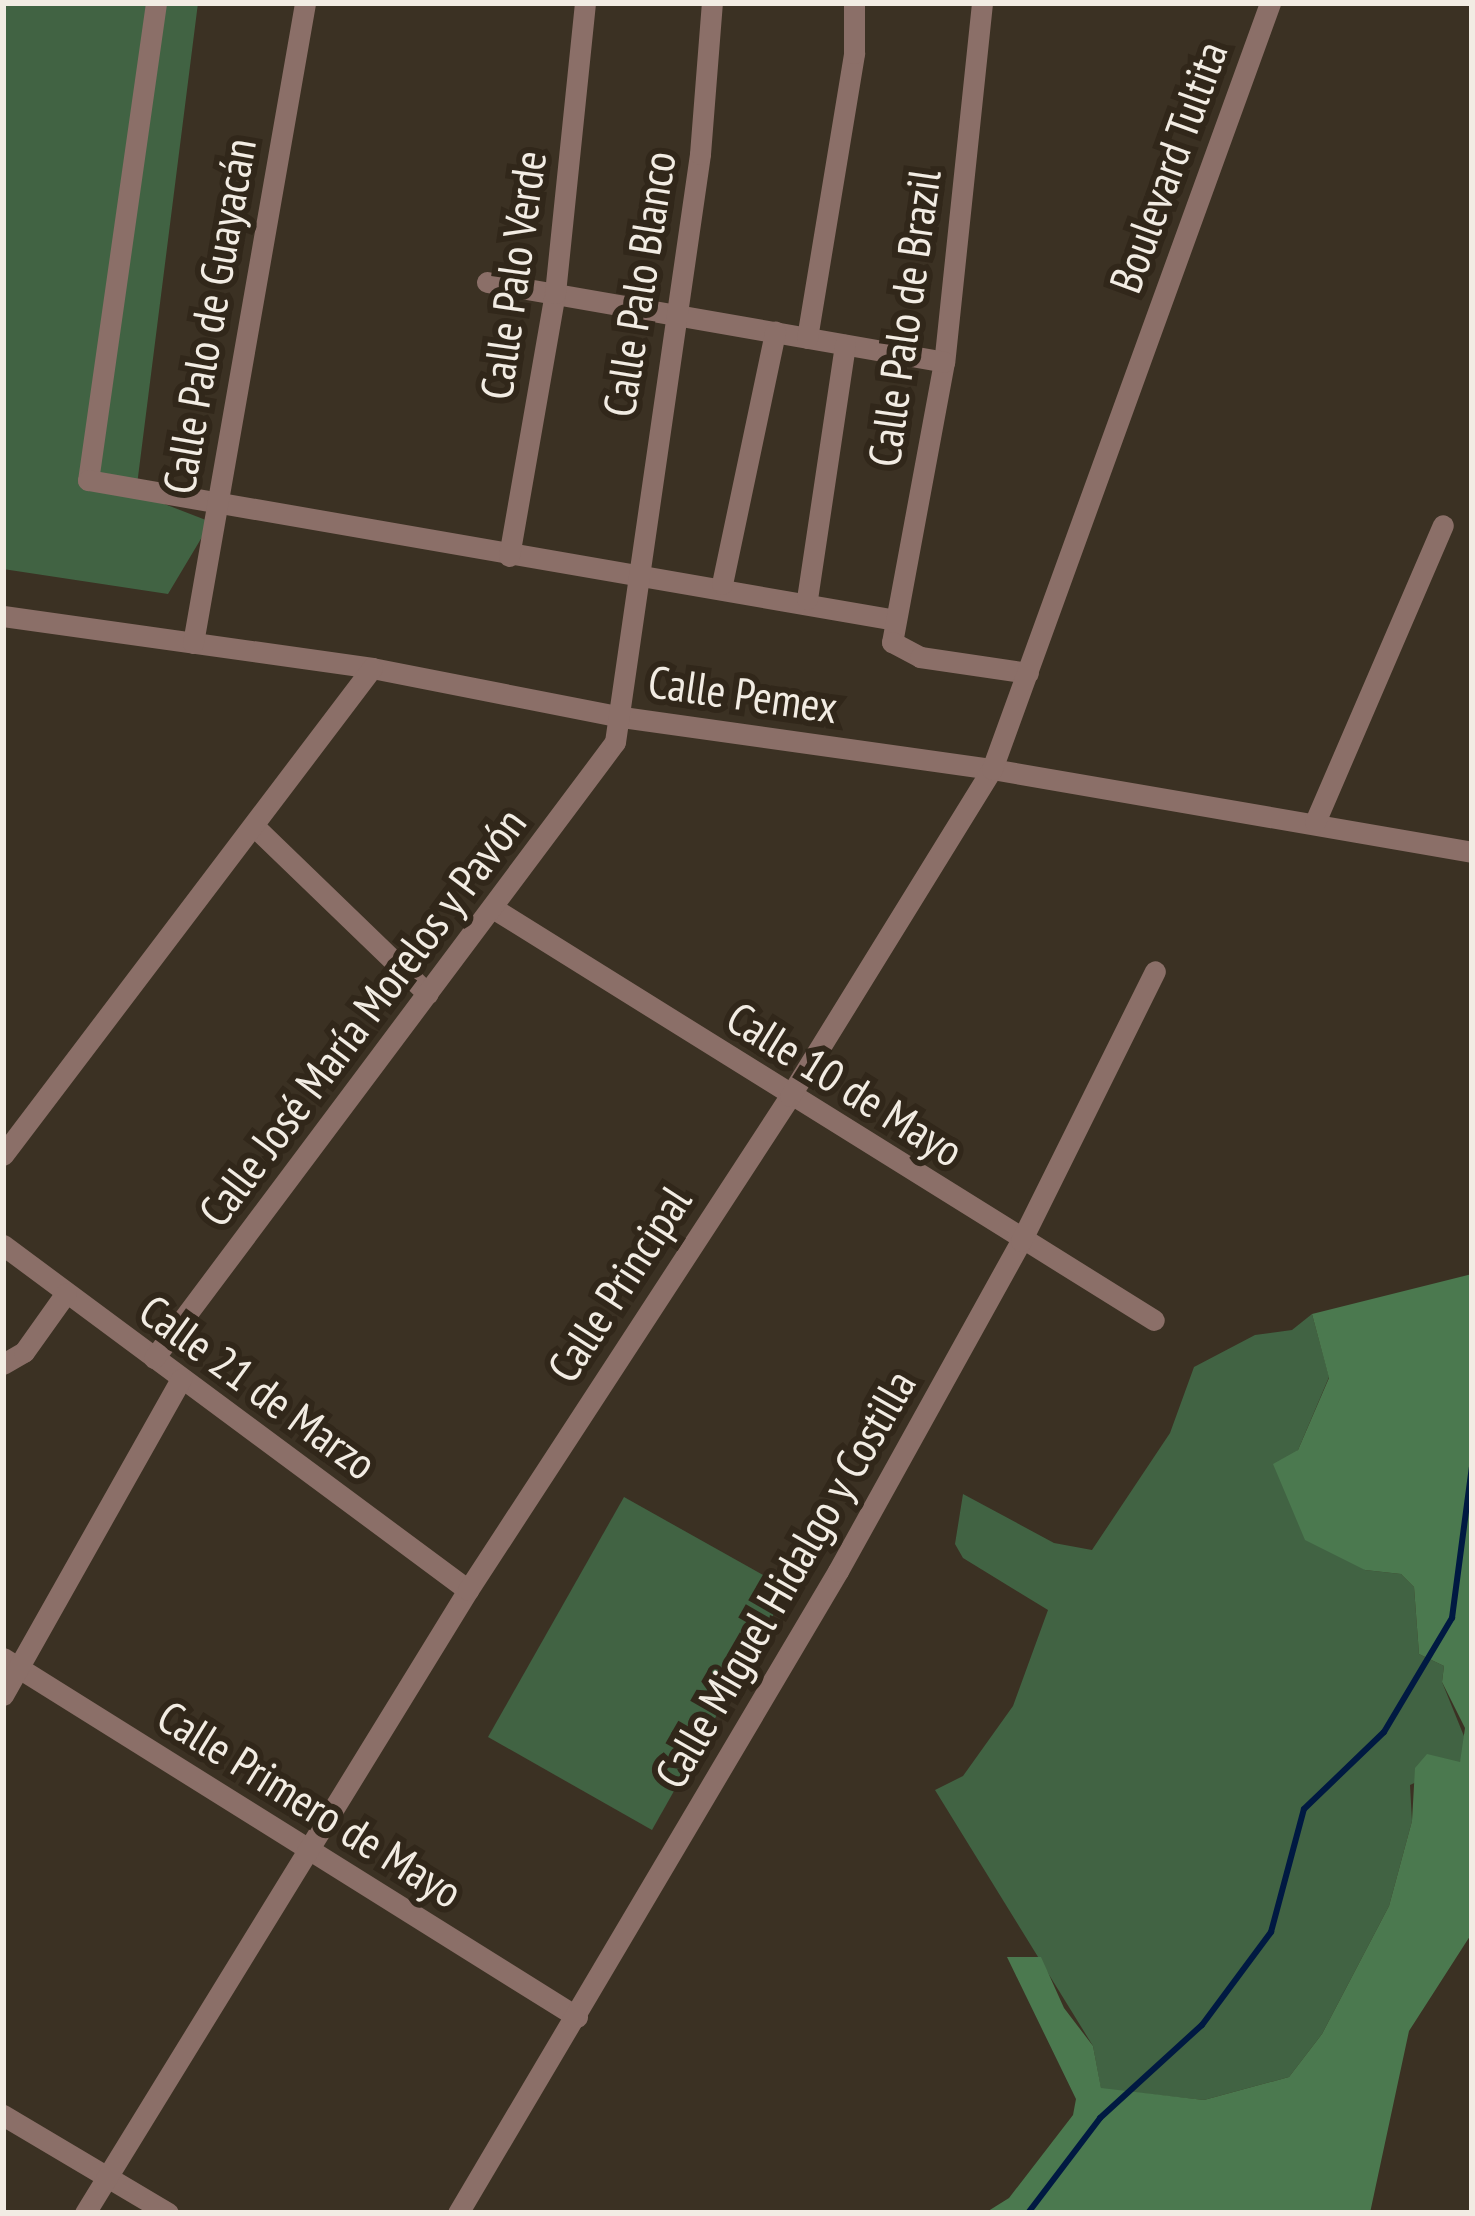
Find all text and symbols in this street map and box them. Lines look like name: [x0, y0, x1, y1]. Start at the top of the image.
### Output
street label: Boulevard Tultita: [1097, 34, 1239, 300]
street label: Calle Palo de Guayacán: [151, 134, 267, 498]
street label: Calle Palo Verde: [469, 147, 557, 403]
street label: Calle Palo Blanco: [591, 148, 687, 420]
street label: Calle Palo de Brazil: [856, 166, 952, 470]
street label: Calle Pemex: [645, 654, 841, 734]
street label: Calle José María Morelos y Pavón: [187, 797, 537, 1237]
street label: Calle 10 de Mayo: [717, 990, 973, 1178]
street label: Calle Principal: [536, 1176, 702, 1392]
street label: Calle 21 de Marzo: [129, 1283, 387, 1491]
street label: Calle Miguel Hidalgo y Costilla: [643, 1360, 927, 1798]
street label: Calle Primero de Mayo: [148, 1689, 472, 1919]

